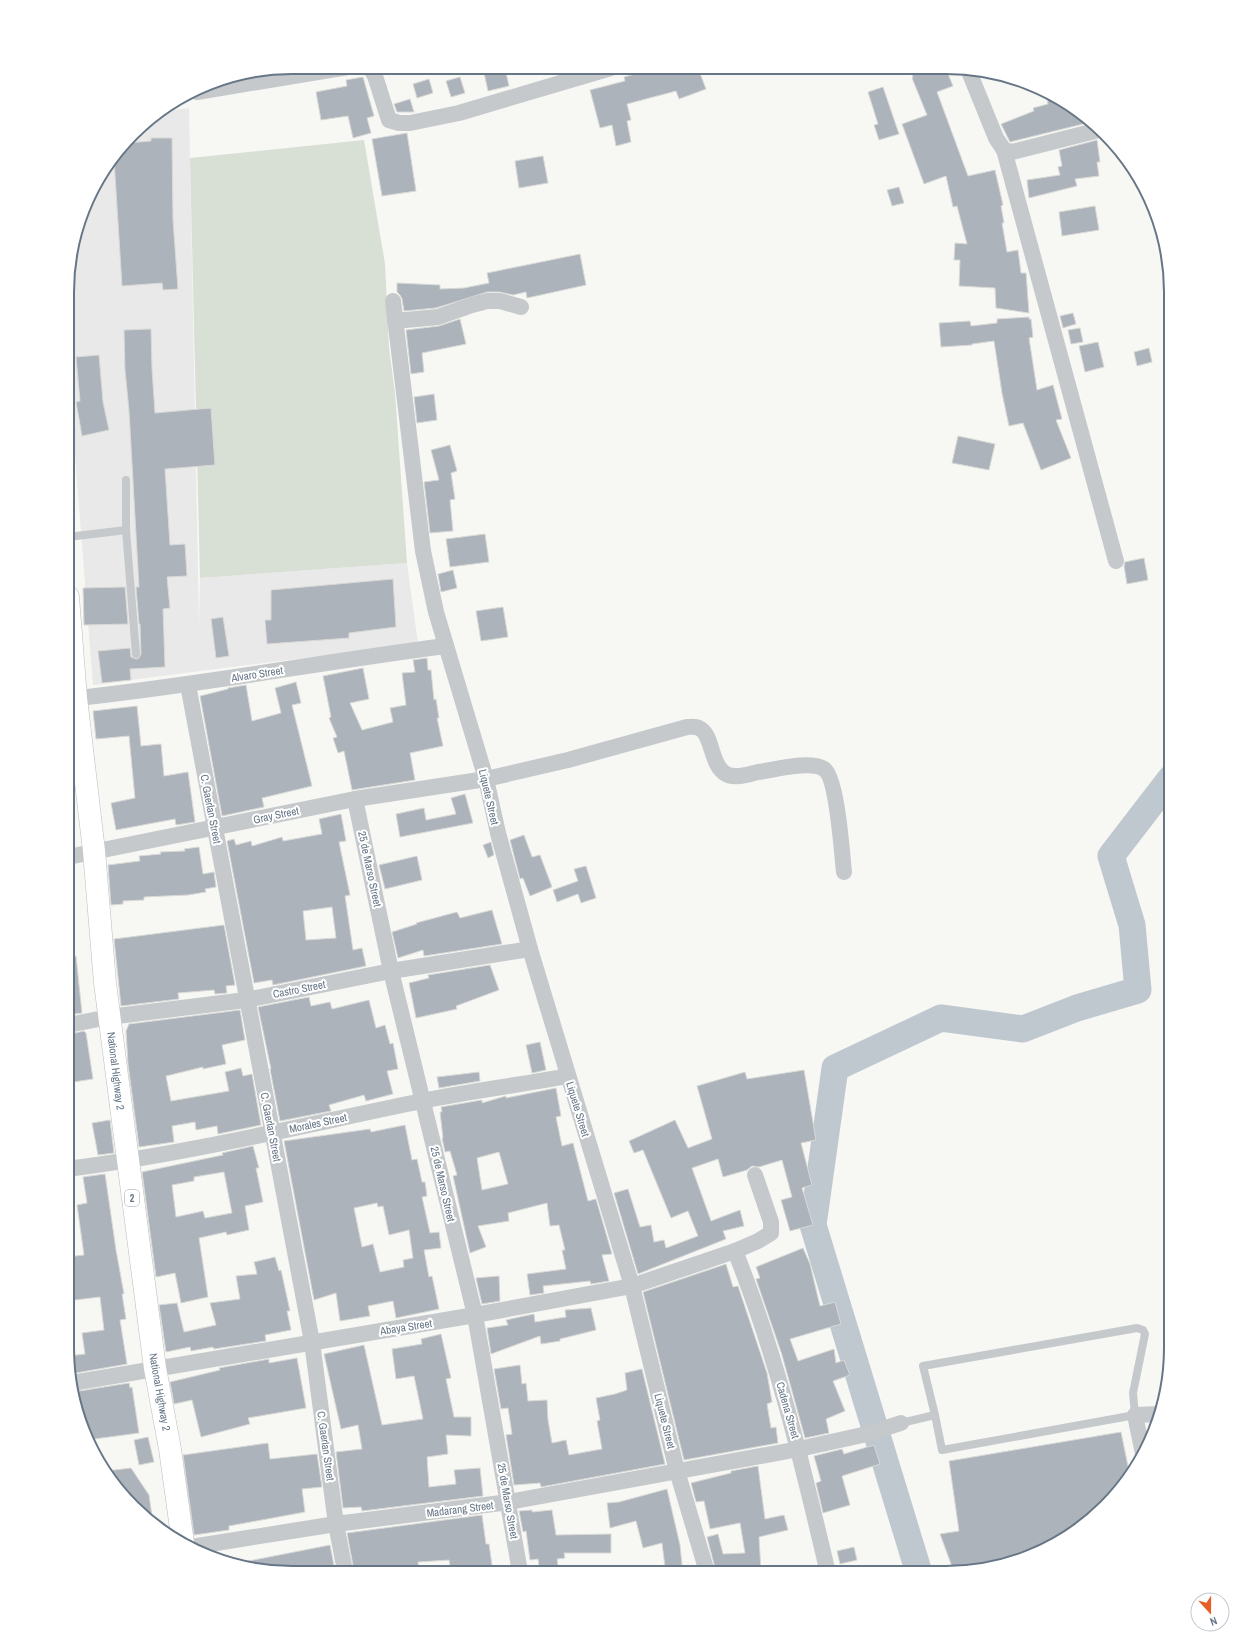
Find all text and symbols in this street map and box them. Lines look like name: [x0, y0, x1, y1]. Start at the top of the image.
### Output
street label: Alvaro Street: [229, 663, 284, 685]
street label: Liquete Street: [476, 768, 502, 827]
street label: C. Gaerlan Street: [197, 773, 225, 845]
street label: Gray Street: [252, 803, 300, 827]
street label: 25 de Marso Street: [355, 830, 385, 908]
street label: Castro Street: [272, 977, 327, 1001]
street label: National Highway 2: [104, 1031, 128, 1111]
street label: Liquete Street: [563, 1080, 593, 1139]
street label: C. Gaerlan Street: [257, 1091, 285, 1163]
street label: Morales Street: [288, 1110, 349, 1136]
street label: 25 de Marso Street: [428, 1145, 459, 1223]
road number: 2: [125, 1190, 139, 1206]
street label: Abaya Street: [378, 1316, 433, 1338]
street label: National Highway 2: [146, 1352, 174, 1432]
street label: Cadena Street: [773, 1380, 803, 1440]
street label: Liquete Street: [651, 1392, 679, 1451]
street label: C. Gaerlan Street: [314, 1410, 338, 1482]
street label: 25 de Marso Street: [494, 1462, 522, 1540]
street label: Madarang Street: [426, 1498, 495, 1520]
north arrow: [1190, 1592, 1230, 1632]
text: N: [1208, 1614, 1219, 1629]

